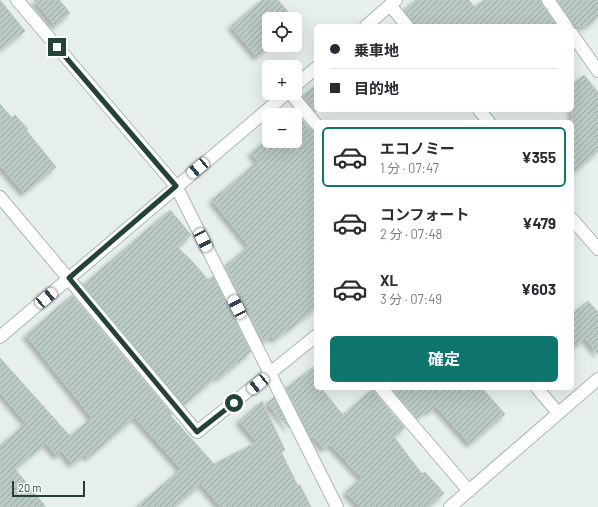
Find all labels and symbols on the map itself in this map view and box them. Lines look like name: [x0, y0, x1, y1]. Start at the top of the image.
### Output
route end: [48, 38, 66, 56]
car: [185, 156, 211, 180]
car: [192, 227, 214, 253]
car: [33, 286, 59, 310]
car: [226, 294, 248, 320]
car: [245, 372, 271, 396]
route start: [225, 394, 243, 412]
scale bar: [12, 479, 85, 498]

